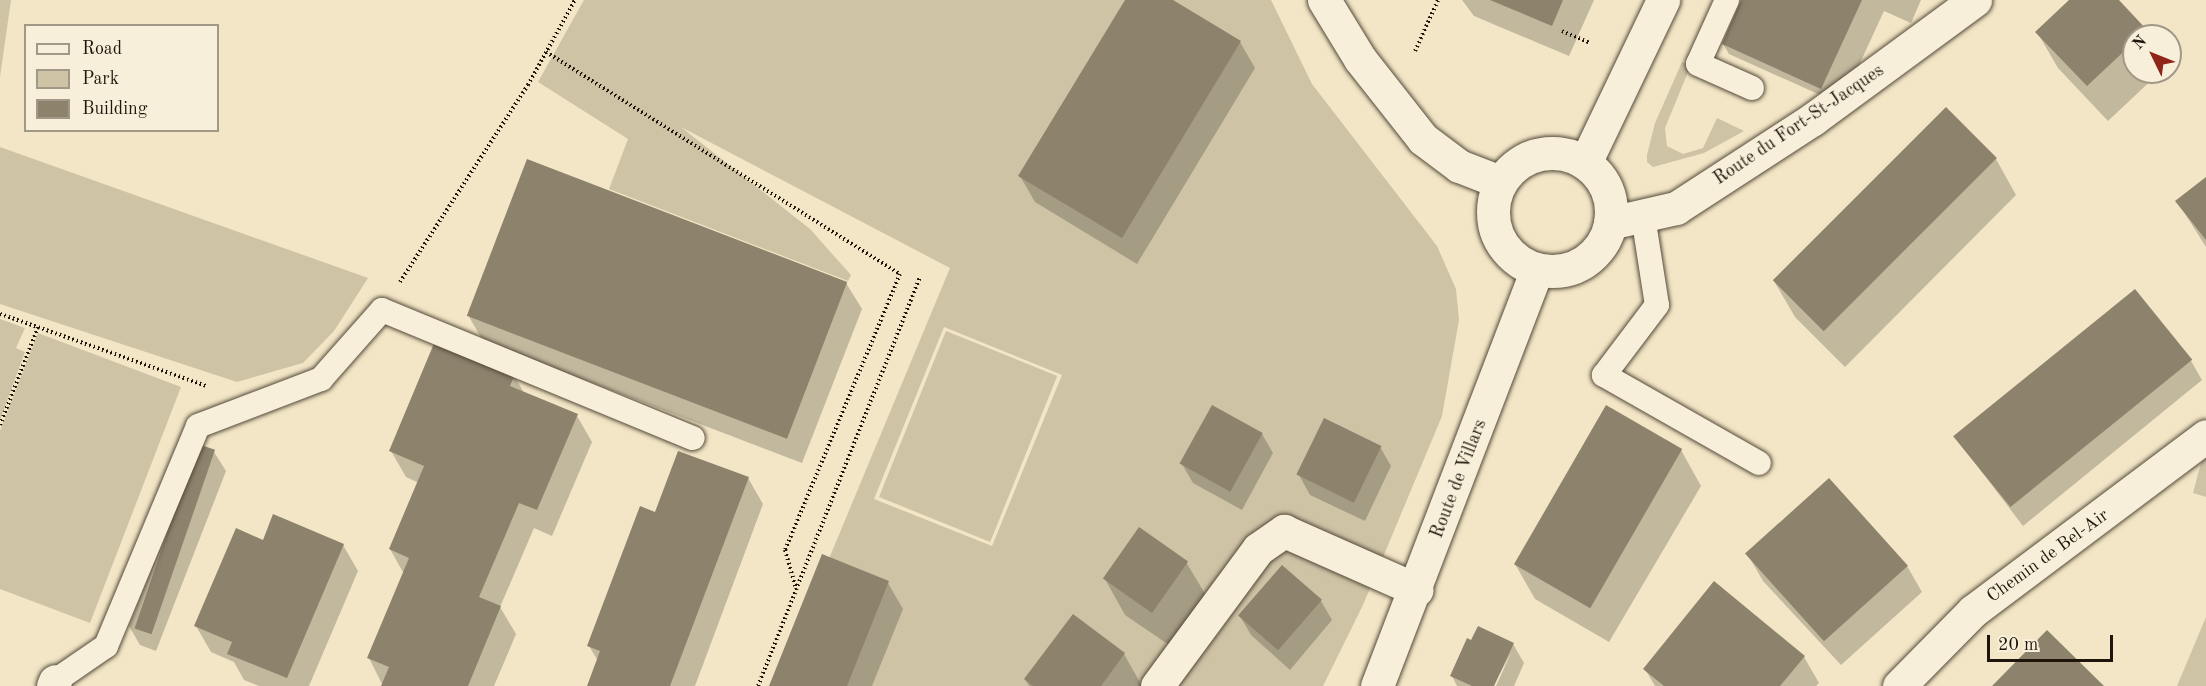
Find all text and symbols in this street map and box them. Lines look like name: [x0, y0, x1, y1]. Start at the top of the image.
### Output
legend: [24, 24, 219, 132]
north arrow: [2122, 24, 2182, 84]
text: N: [2130, 33, 2150, 53]
text: Road: [82, 40, 122, 58]
street label: Route du Fort-St-Jacques: [1710, 60, 1888, 190]
text: Park: [82, 70, 119, 88]
text: Building: [82, 100, 147, 118]
street label: Route de Villars: [1426, 417, 1492, 541]
street label: Chemin de Bel-Air: [1983, 505, 2113, 607]
scale bar: [1990, 623, 2116, 661]
text: 20 m: [1998, 636, 2038, 654]

